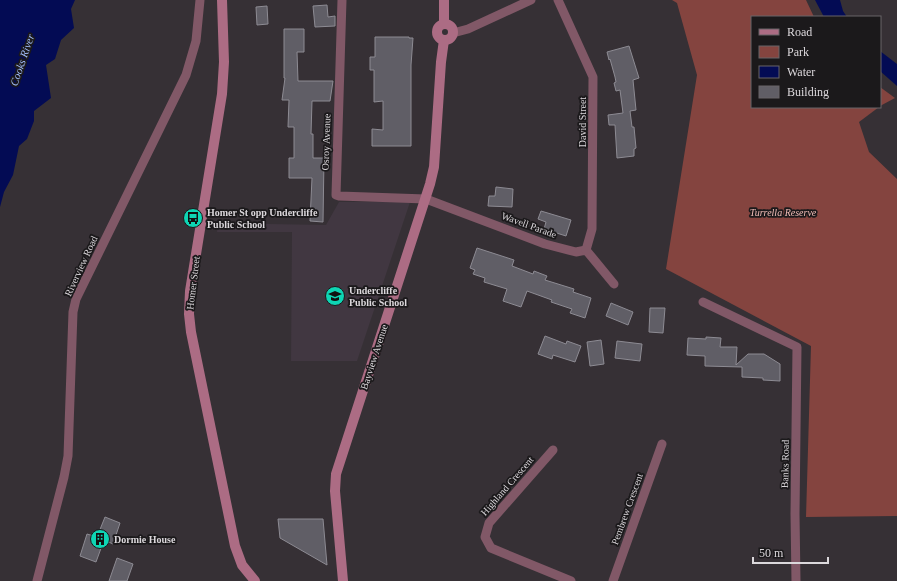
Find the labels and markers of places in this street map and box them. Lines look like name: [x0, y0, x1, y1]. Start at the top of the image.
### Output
bus stop icon: Homer St opp Undercliffe Public School: [182, 207, 204, 229]
place label: Homer St opp Undercliffe Public School: [207, 207, 318, 230]
school or university icon: Undercliffe Public School: [324, 285, 346, 307]
place label: Undercliffe Public School: [349, 285, 407, 308]
building icon: Dormie House: [89, 528, 111, 550]
place label: Dormie House: [114, 534, 176, 545]

